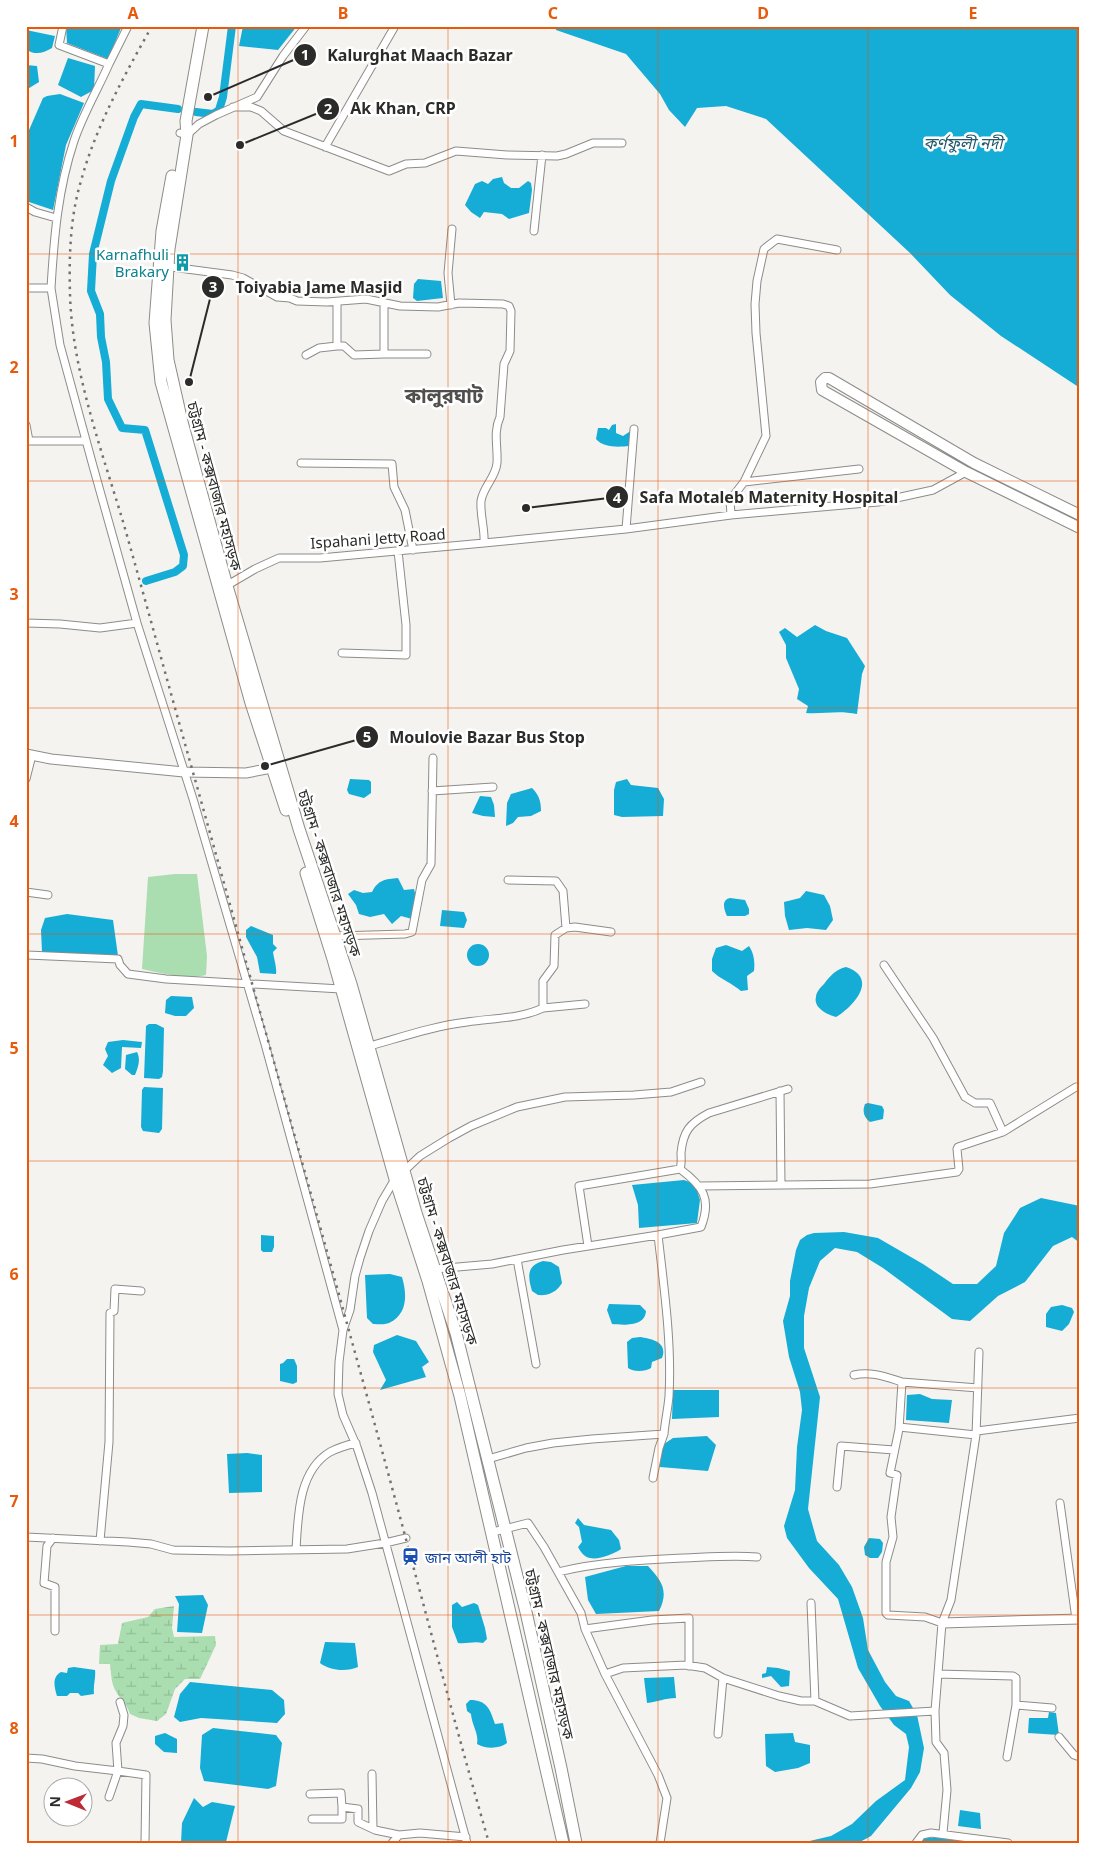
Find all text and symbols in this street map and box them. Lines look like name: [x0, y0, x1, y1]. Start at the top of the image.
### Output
text: A: [127, 2, 139, 24]
text: B: [338, 2, 348, 24]
text: C: [548, 2, 558, 24]
text: D: [757, 2, 769, 24]
text: E: [969, 2, 978, 24]
callout: Kalurghat Maach Bazar: [292, 40, 523, 71]
text: 1: [301, 44, 309, 64]
text: Kalurghat Maach Bazar: [327, 44, 513, 66]
callout: Ak Khan, CRP: [315, 93, 466, 124]
text: Ak Khan, CRP: [350, 97, 456, 119]
text: 2: [324, 98, 333, 118]
text: 1: [9, 130, 19, 152]
water label: কর্ণফুলী নদী: [923, 132, 1005, 154]
place label: Karnafhuli Brakary: [96, 244, 169, 281]
building icon: Karnafhuli Brakary: [173, 253, 193, 273]
callout: Toiyabia Jame Masjid: [200, 272, 412, 303]
text: 3: [209, 276, 217, 296]
text: Toiyabia Jame Masjid: [236, 276, 402, 298]
text: 2: [9, 356, 19, 378]
district label: কালুরঘাট: [404, 382, 484, 409]
street label: চট্টগ্রাম - কক্সবাজার মহাসড়ক: [183, 398, 247, 574]
callout: Safa Motaleb Maternity Hospital: [605, 482, 909, 513]
text: Safa Motaleb Maternity Hospital: [640, 486, 898, 508]
text: 4: [613, 487, 622, 507]
street label: Ispahani Jetty Road: [310, 523, 446, 553]
text: 3: [9, 583, 19, 605]
callout: Moulovie Bazar Bus Stop: [354, 722, 595, 753]
text: 5: [363, 726, 371, 746]
text: Moulovie Bazar Bus Stop: [389, 726, 585, 748]
street label: চট্টগ্রাম - কক্সবাজার মহাসড়ক: [293, 786, 367, 960]
text: 4: [9, 810, 19, 832]
text: 5: [9, 1037, 19, 1059]
street label: চট্টগ্রাম - কক্সবাজার মহাসড়ক: [413, 1174, 483, 1348]
text: 6: [9, 1263, 19, 1285]
text: 7: [9, 1490, 19, 1512]
station icon: জান আলী হাট: [401, 1547, 421, 1567]
place label: জান আলী হাট: [424, 1547, 512, 1567]
street label: চট্টগ্রাম - কক্সবাজার মহাসড়ক: [520, 1566, 580, 1742]
text: 8: [9, 1717, 19, 1739]
north arrow: [42, 1776, 92, 1826]
text: N: [45, 1796, 64, 1808]

